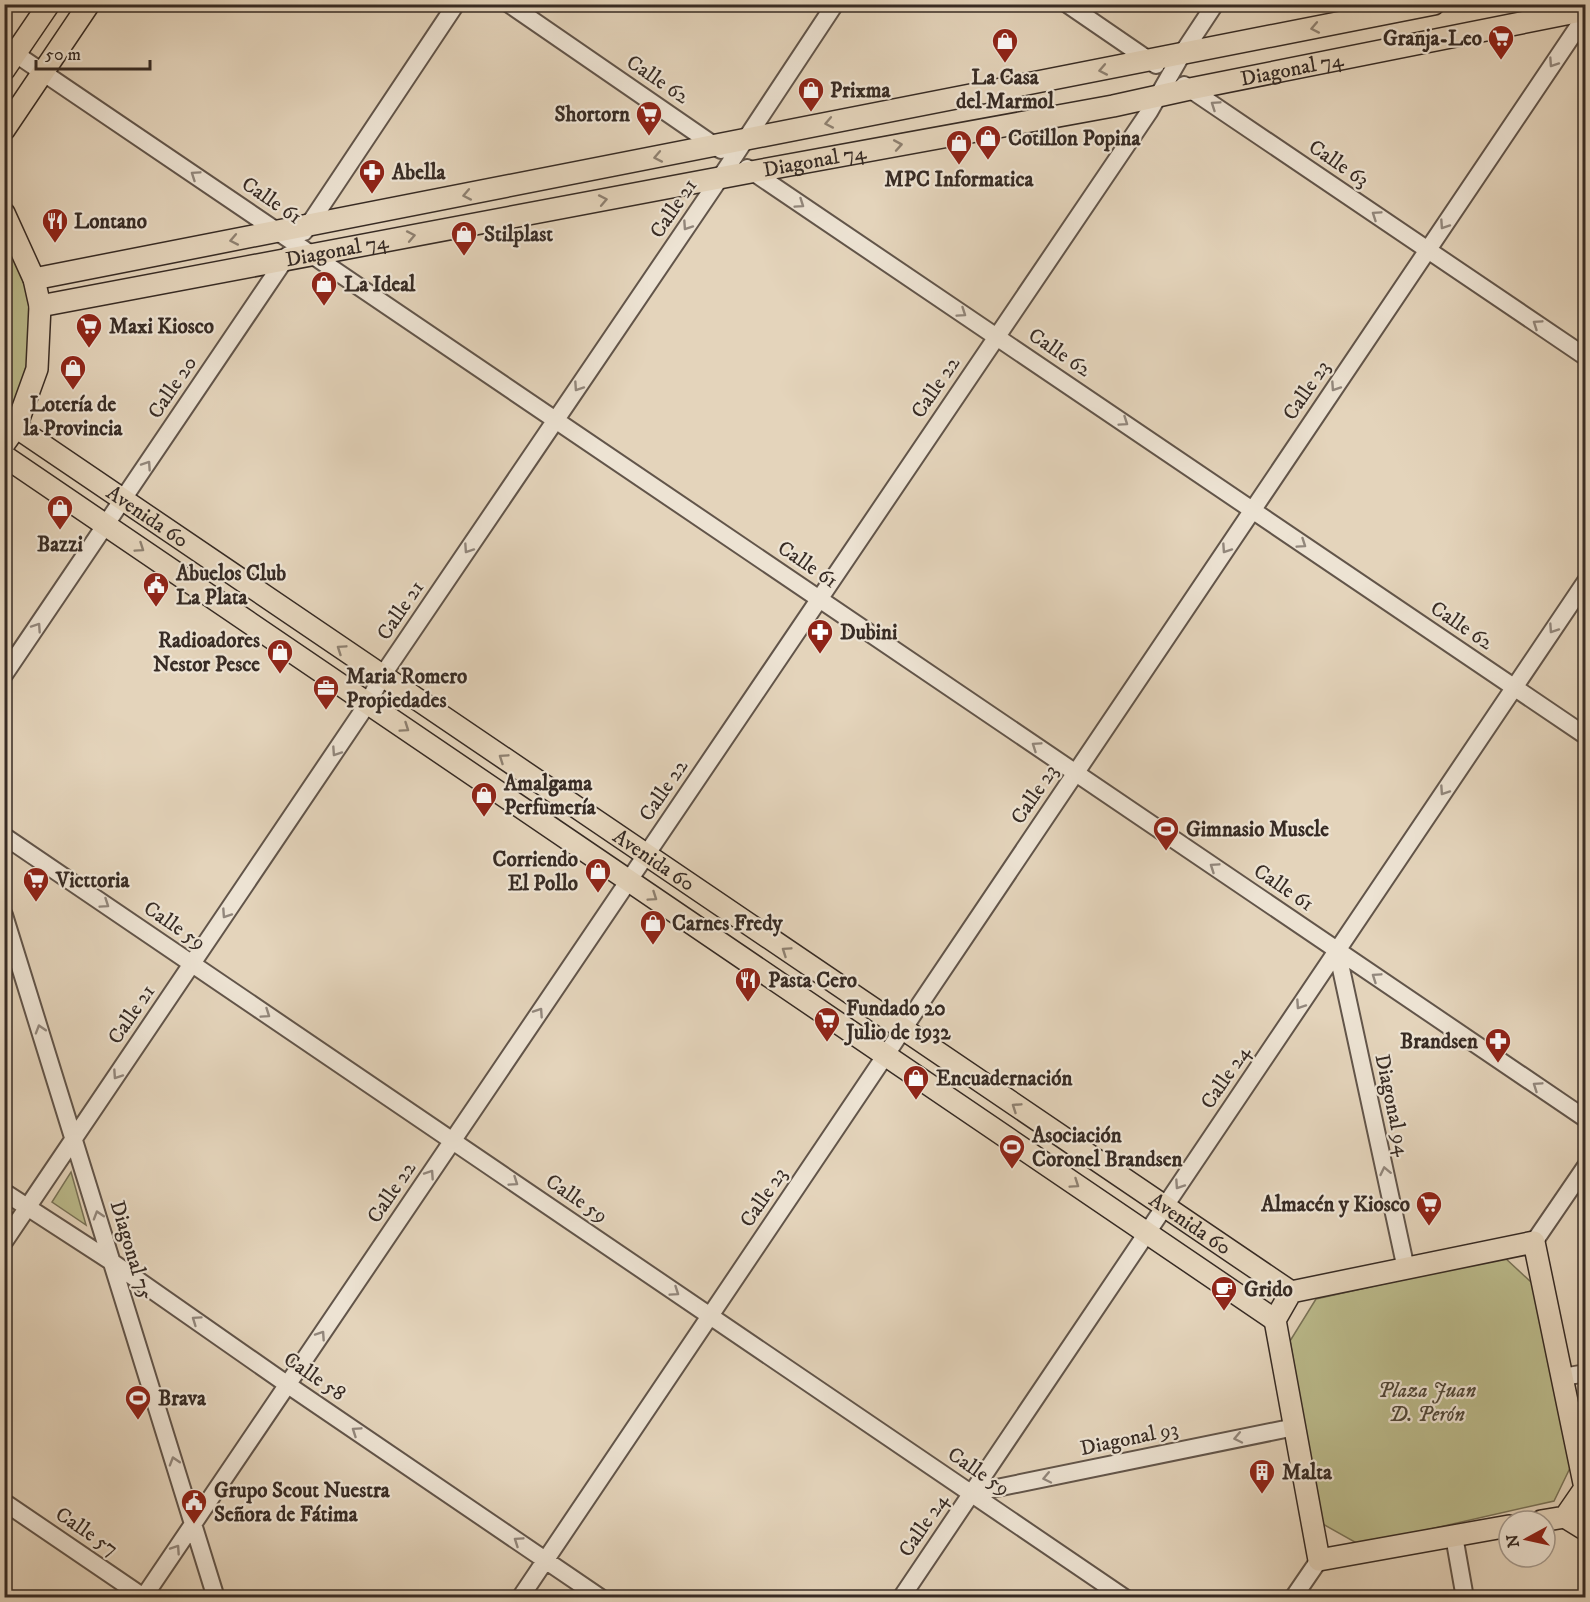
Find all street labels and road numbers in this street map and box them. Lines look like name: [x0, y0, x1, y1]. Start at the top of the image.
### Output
street label: Diagonal 74: [1238, 47, 1346, 93]
street label: Calle 62: [621, 50, 694, 111]
street label: Calle 63: [1303, 134, 1374, 193]
street label: Diagonal 74: [761, 139, 869, 184]
street label: Calle 61: [236, 171, 307, 230]
street label: Calle 21: [644, 174, 703, 243]
street label: Diagonal 74: [283, 228, 391, 273]
street label: Calle 62: [1023, 323, 1096, 384]
street label: Calle 20: [142, 351, 203, 424]
street label: Calle 22: [906, 351, 966, 424]
street label: Calle 23: [1277, 356, 1336, 426]
street label: Avenida 60: [101, 480, 193, 554]
street label: Calle 61: [772, 535, 843, 594]
street label: Calle 21: [371, 576, 430, 645]
street label: Calle 62: [1425, 596, 1498, 657]
street label: Calle 22: [634, 754, 694, 827]
street label: Calle 23: [1005, 760, 1064, 830]
street label: Avenida 60: [608, 824, 699, 898]
street label: Calle 61: [1248, 858, 1319, 917]
street label: Calle 59: [138, 896, 211, 956]
street label: Calle 21: [102, 980, 161, 1049]
street label: Calle 24: [1195, 1040, 1257, 1114]
street label: Diagonal 94: [1369, 1052, 1416, 1160]
street label: Calle 22: [362, 1156, 422, 1229]
street label: Calle 23: [734, 1163, 793, 1233]
street label: Calle 59: [540, 1169, 613, 1229]
street label: Avenida 60: [1144, 1187, 1236, 1261]
street label: Diagonal 75: [104, 1197, 158, 1303]
street label: Calle 58: [278, 1347, 351, 1407]
street label: Diagonal 93: [1078, 1416, 1181, 1462]
street label: Calle 59: [942, 1442, 1015, 1502]
street label: Calle 24: [893, 1488, 955, 1562]
street label: Calle 57: [50, 1501, 123, 1562]

